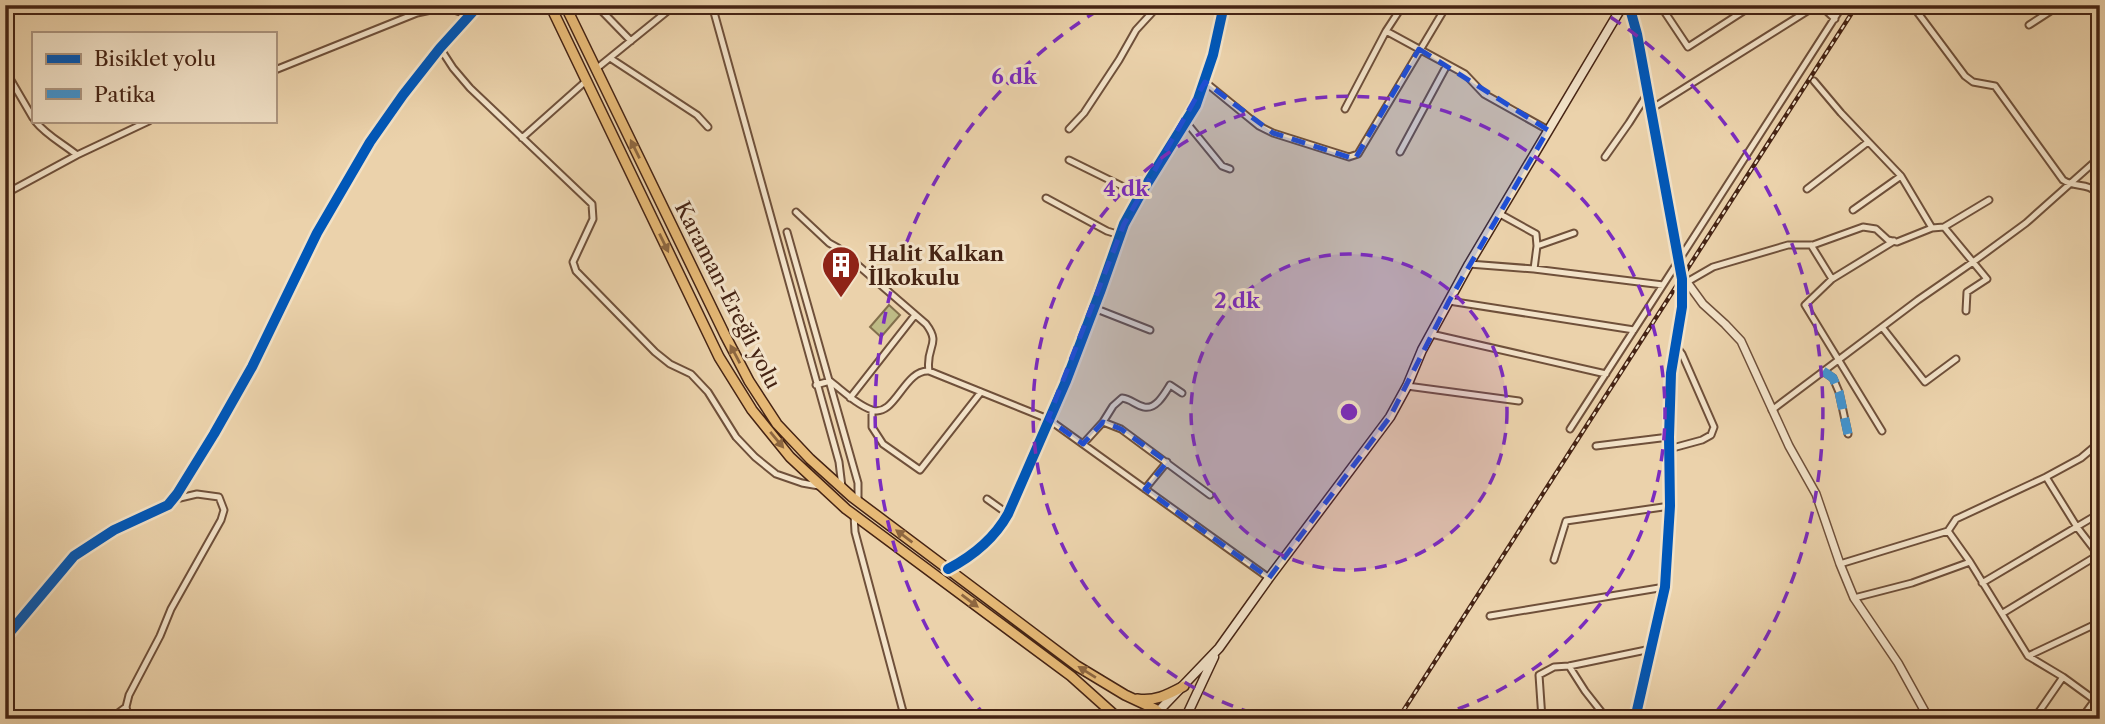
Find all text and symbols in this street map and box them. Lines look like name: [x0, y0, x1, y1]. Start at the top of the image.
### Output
legend: [32, 32, 276, 122]
text: Bisiklet yolu: [94, 46, 216, 71]
text: 6 dk: [991, 64, 1038, 89]
text: Patika: [94, 82, 156, 107]
one-way arrow: [629, 139, 641, 159]
text: 4 dk: [1103, 176, 1150, 201]
street label: Karaman-Ereğli yolu: [670, 197, 786, 393]
one-way arrow: [659, 233, 670, 253]
place label: Halit Kalkan İlkokulu: [868, 241, 1005, 290]
building icon: Halit Kalkan İlkokulu: [820, 244, 862, 299]
text: 2 dk: [1214, 288, 1261, 313]
one-way arrow: [729, 344, 741, 363]
centre of rings: [1337, 400, 1361, 424]
one-way arrow: [769, 432, 784, 449]
one-way arrow: [895, 530, 913, 544]
one-way arrow: [961, 594, 979, 608]
one-way arrow: [1077, 665, 1096, 678]

